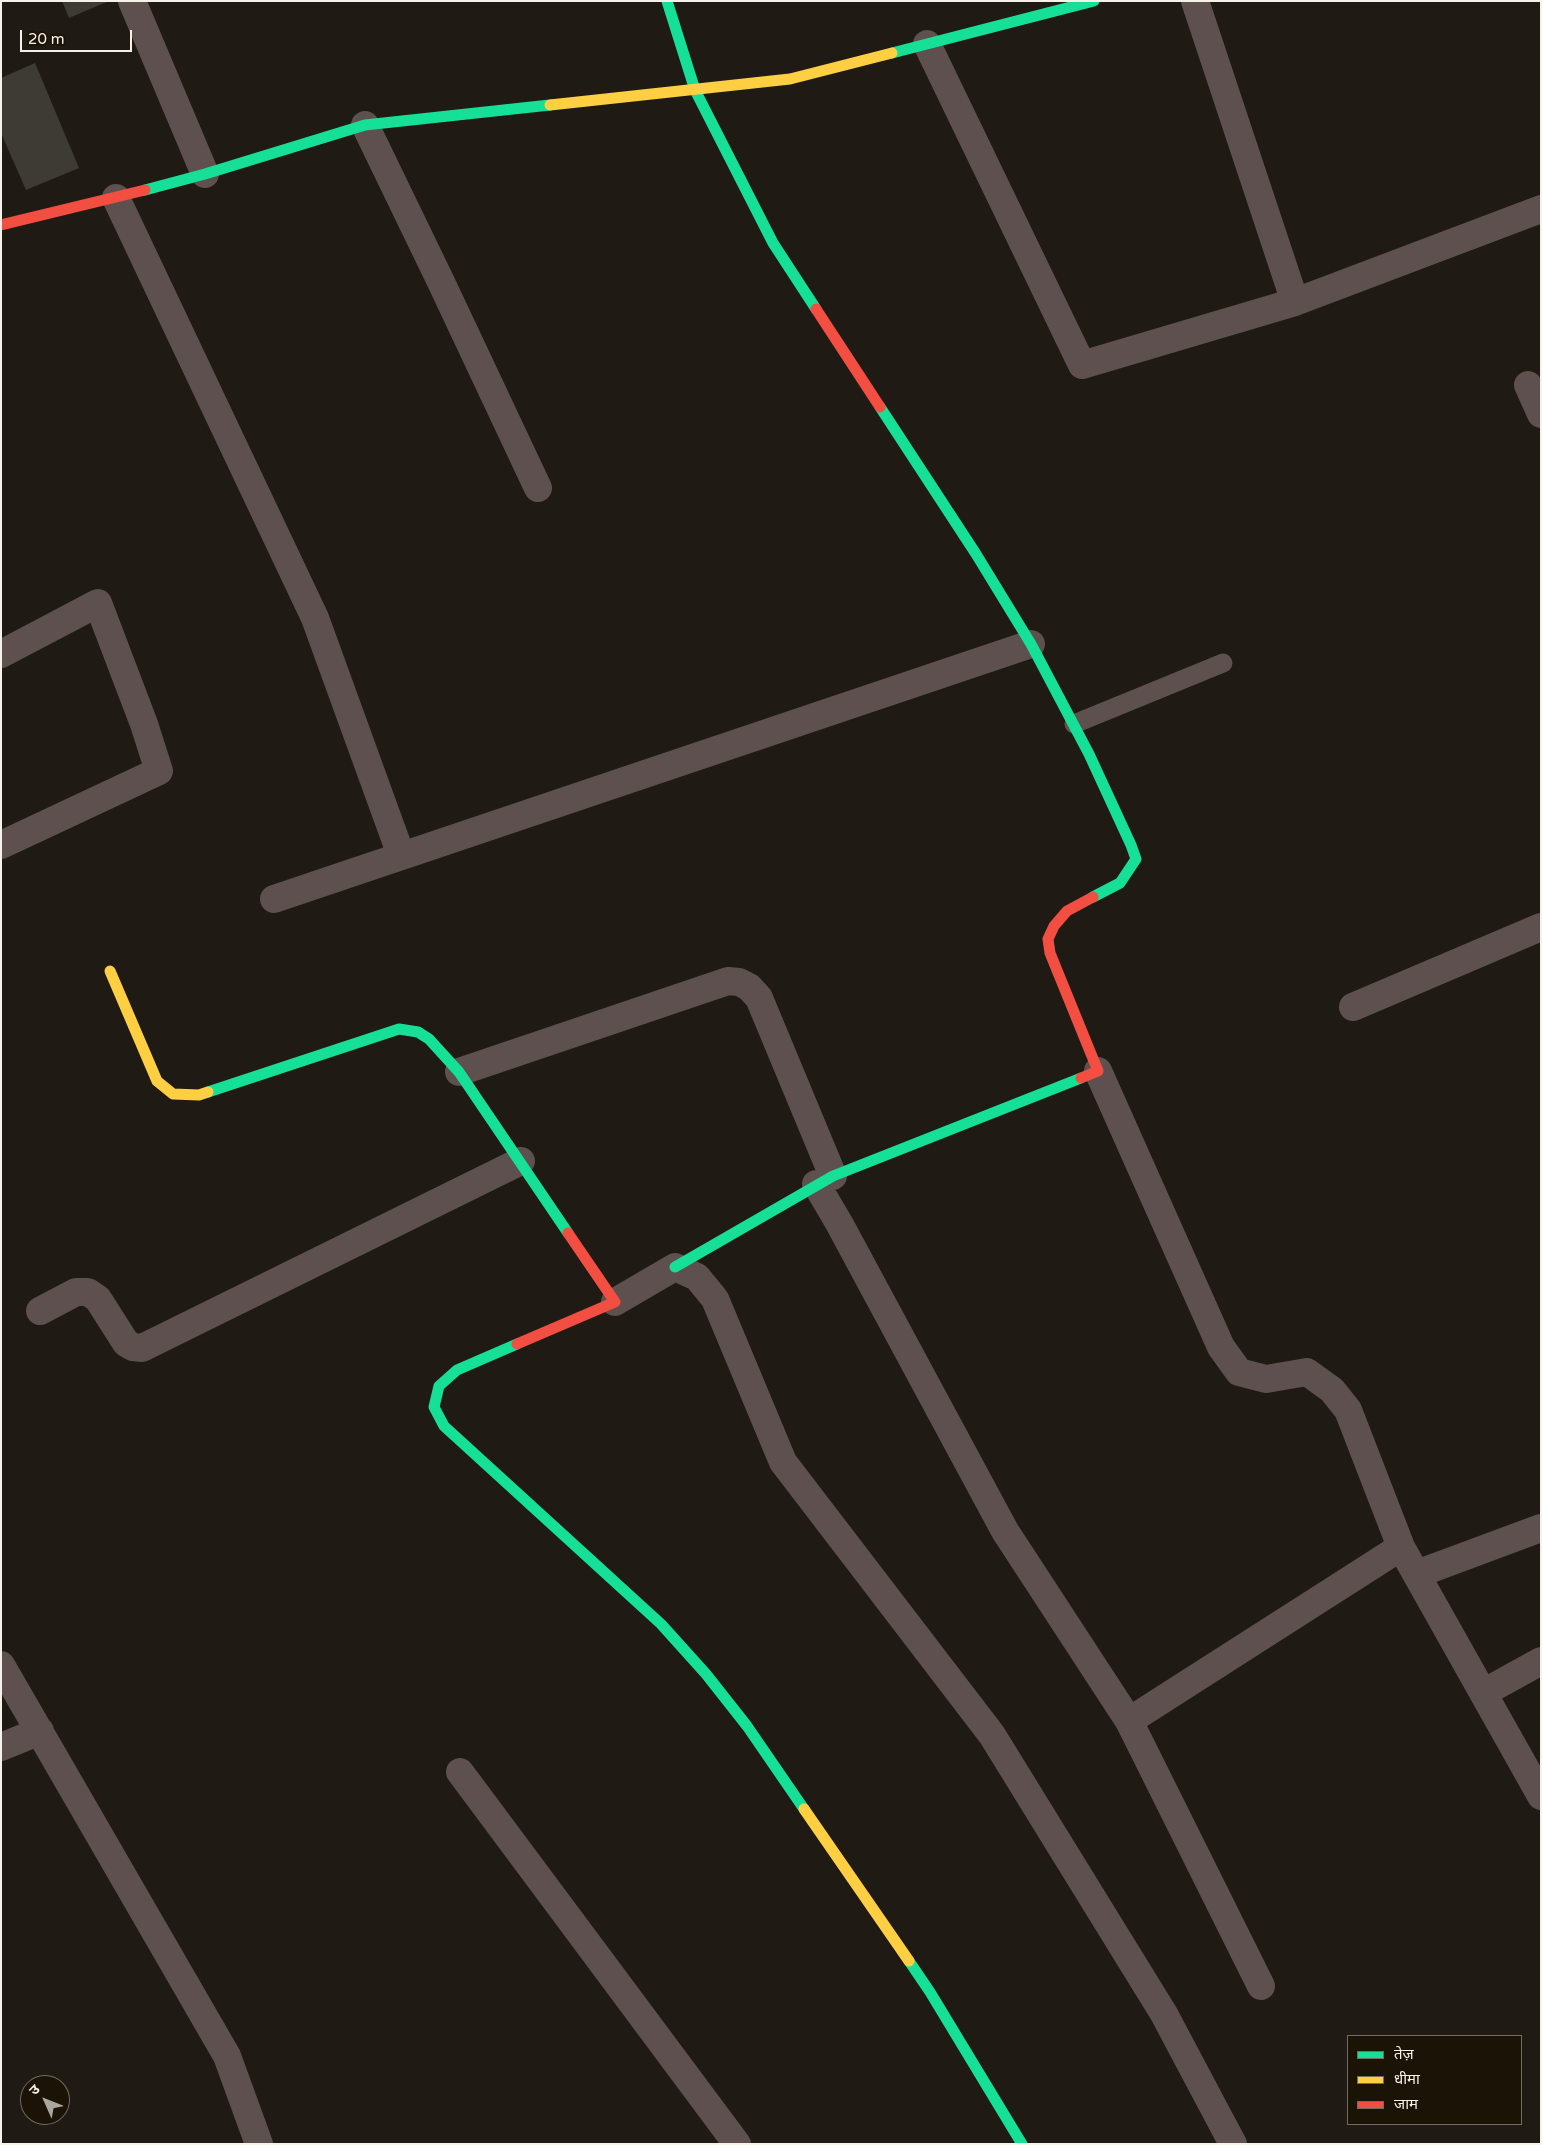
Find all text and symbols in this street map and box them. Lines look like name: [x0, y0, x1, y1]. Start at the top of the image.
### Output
scale bar: [22, 20, 135, 52]
text: 20 m: [28, 30, 65, 48]
legend: [1347, 2035, 1522, 2125]
text: तेज़: [1394, 2045, 1414, 2063]
text: धीमा: [1394, 2070, 1420, 2088]
north arrow: [20, 2075, 70, 2125]
text: उ: [26, 2081, 44, 2099]
text: जाम: [1394, 2095, 1418, 2113]

